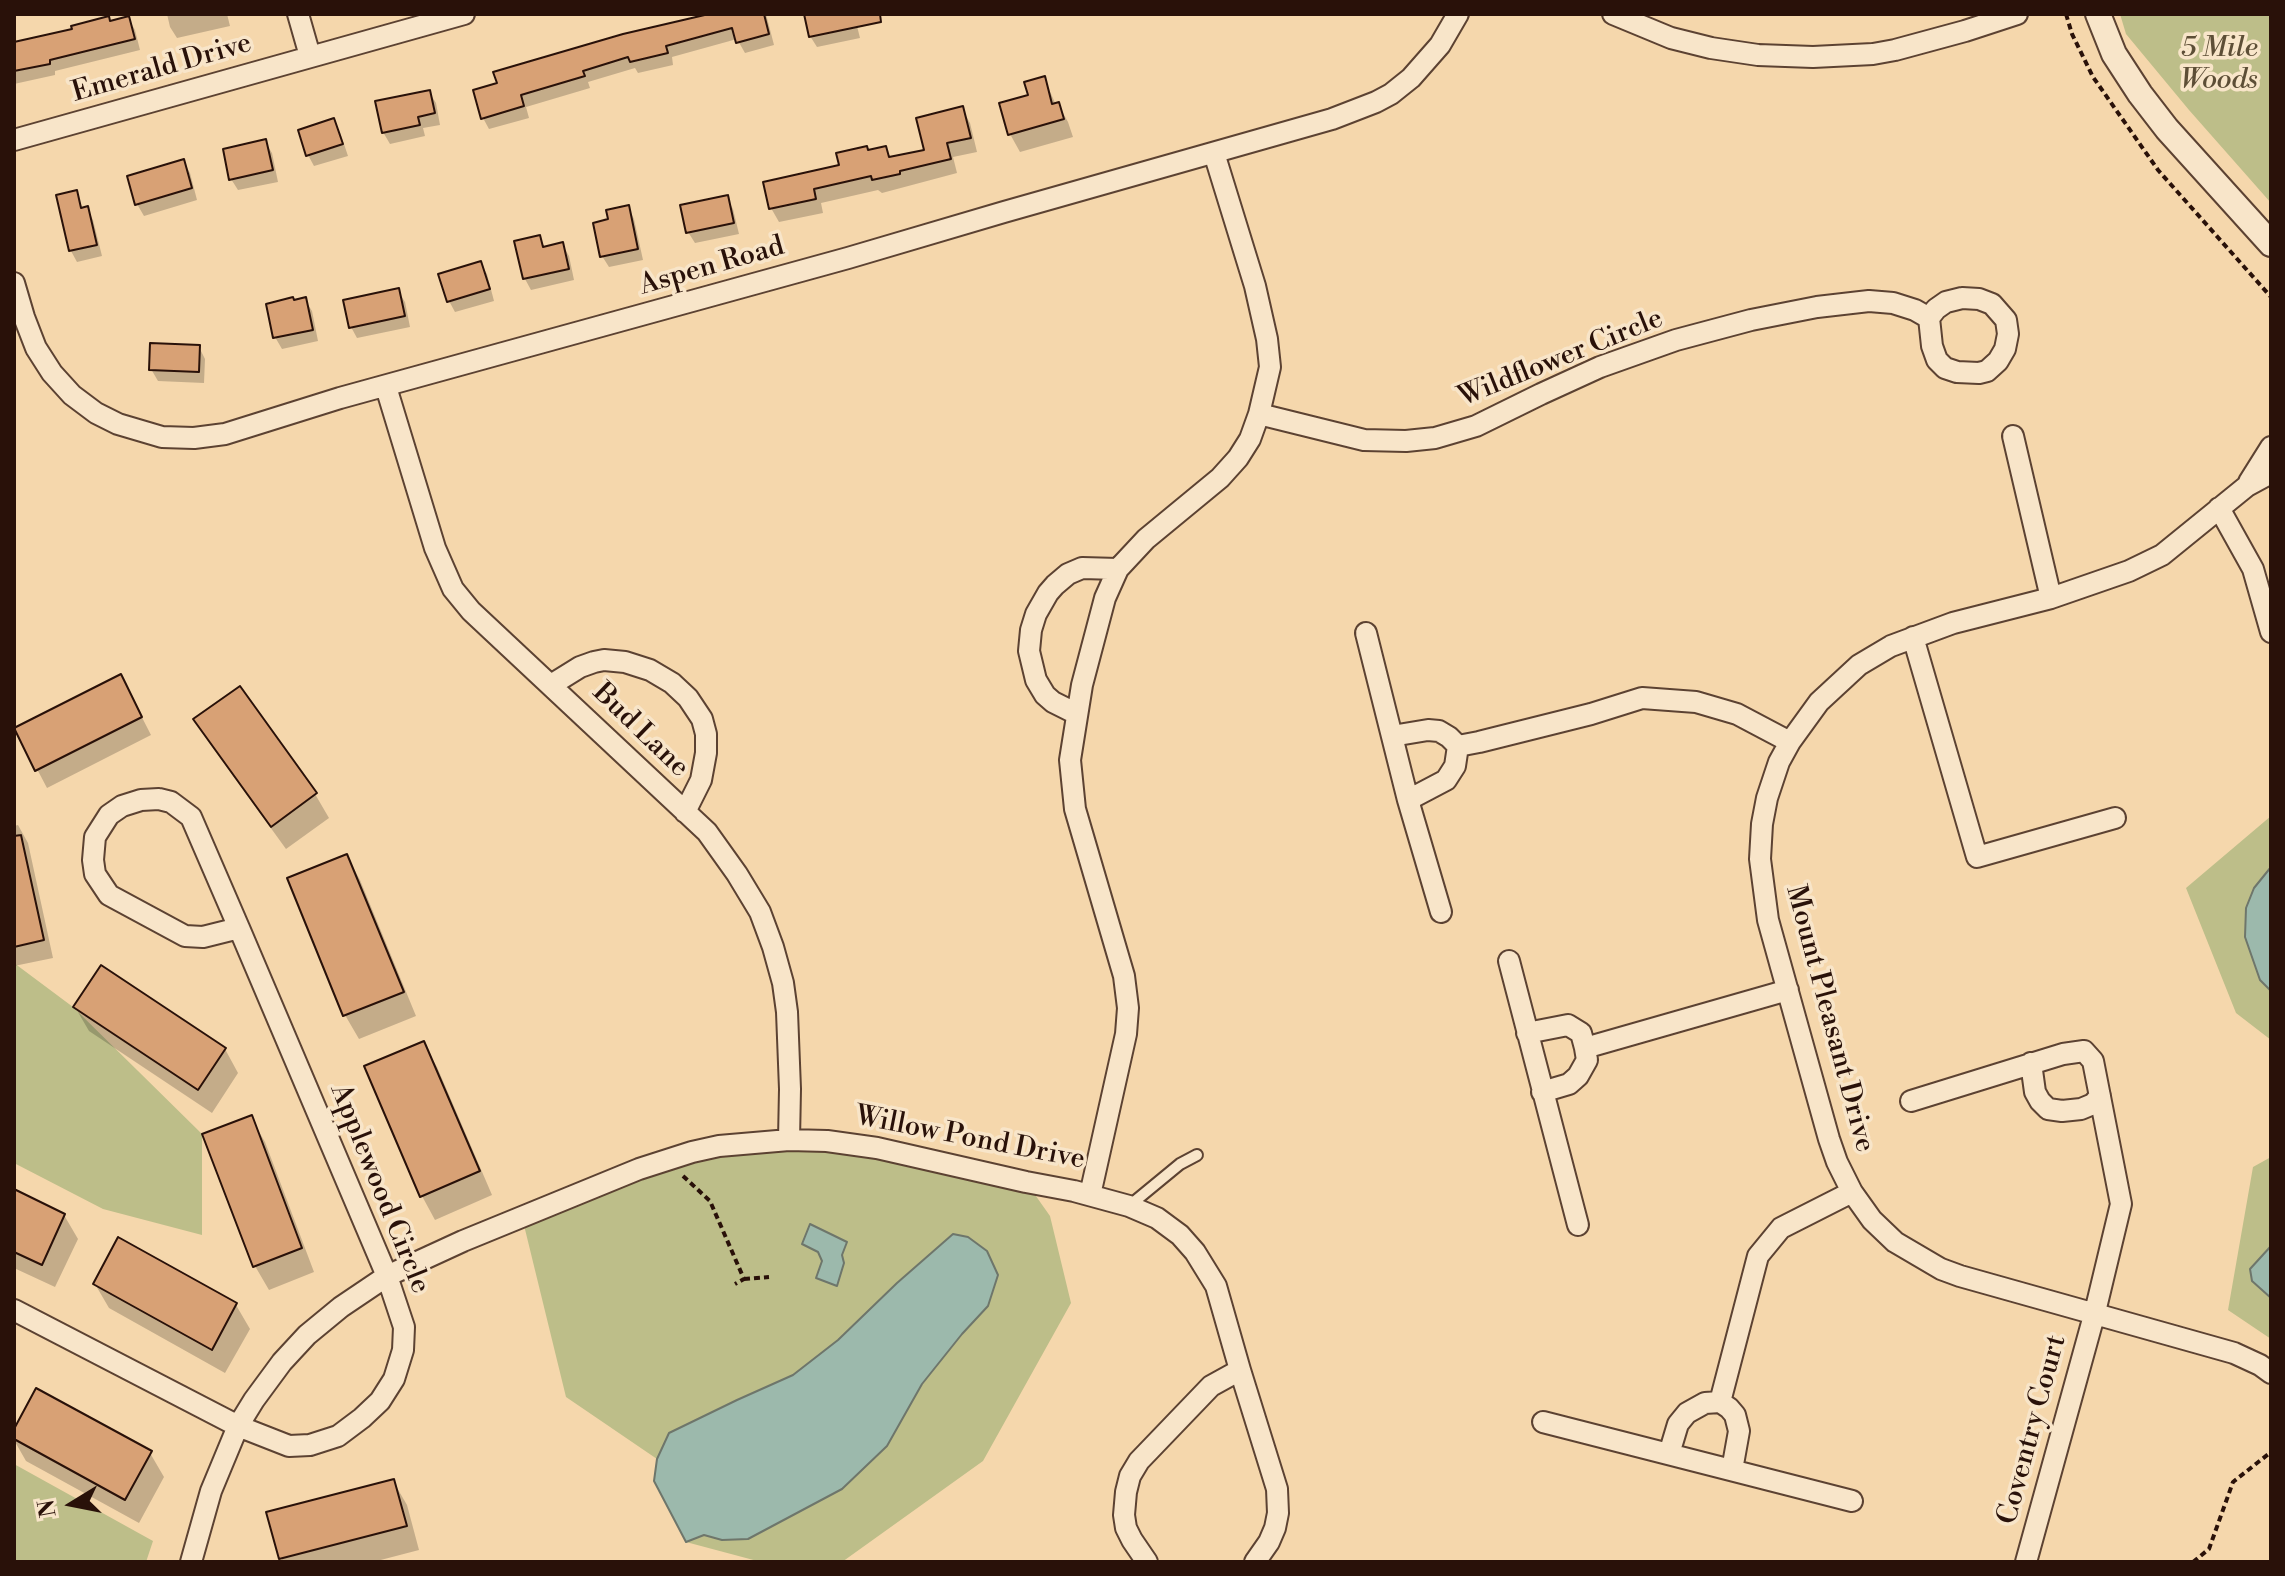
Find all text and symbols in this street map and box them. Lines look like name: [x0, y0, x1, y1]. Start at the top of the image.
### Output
street label: Emerald Drive: [68, 27, 256, 111]
park label: 5 Mile Woods: [2180, 32, 2258, 98]
street label: Aspen Road: [636, 230, 788, 304]
street label: Wildflower Circle: [1454, 303, 1668, 415]
street label: Bud Lane: [585, 677, 695, 785]
street label: Mount Pleasant Drive: [1777, 882, 1881, 1156]
street label: Applewood Circle: [322, 1079, 436, 1299]
street label: Willow Pond Drive: [852, 1100, 1088, 1178]
street label: Coventry Court: [1992, 1332, 2074, 1528]
north arrow: [32, 1464, 112, 1544]
text: N: [33, 1497, 63, 1519]

